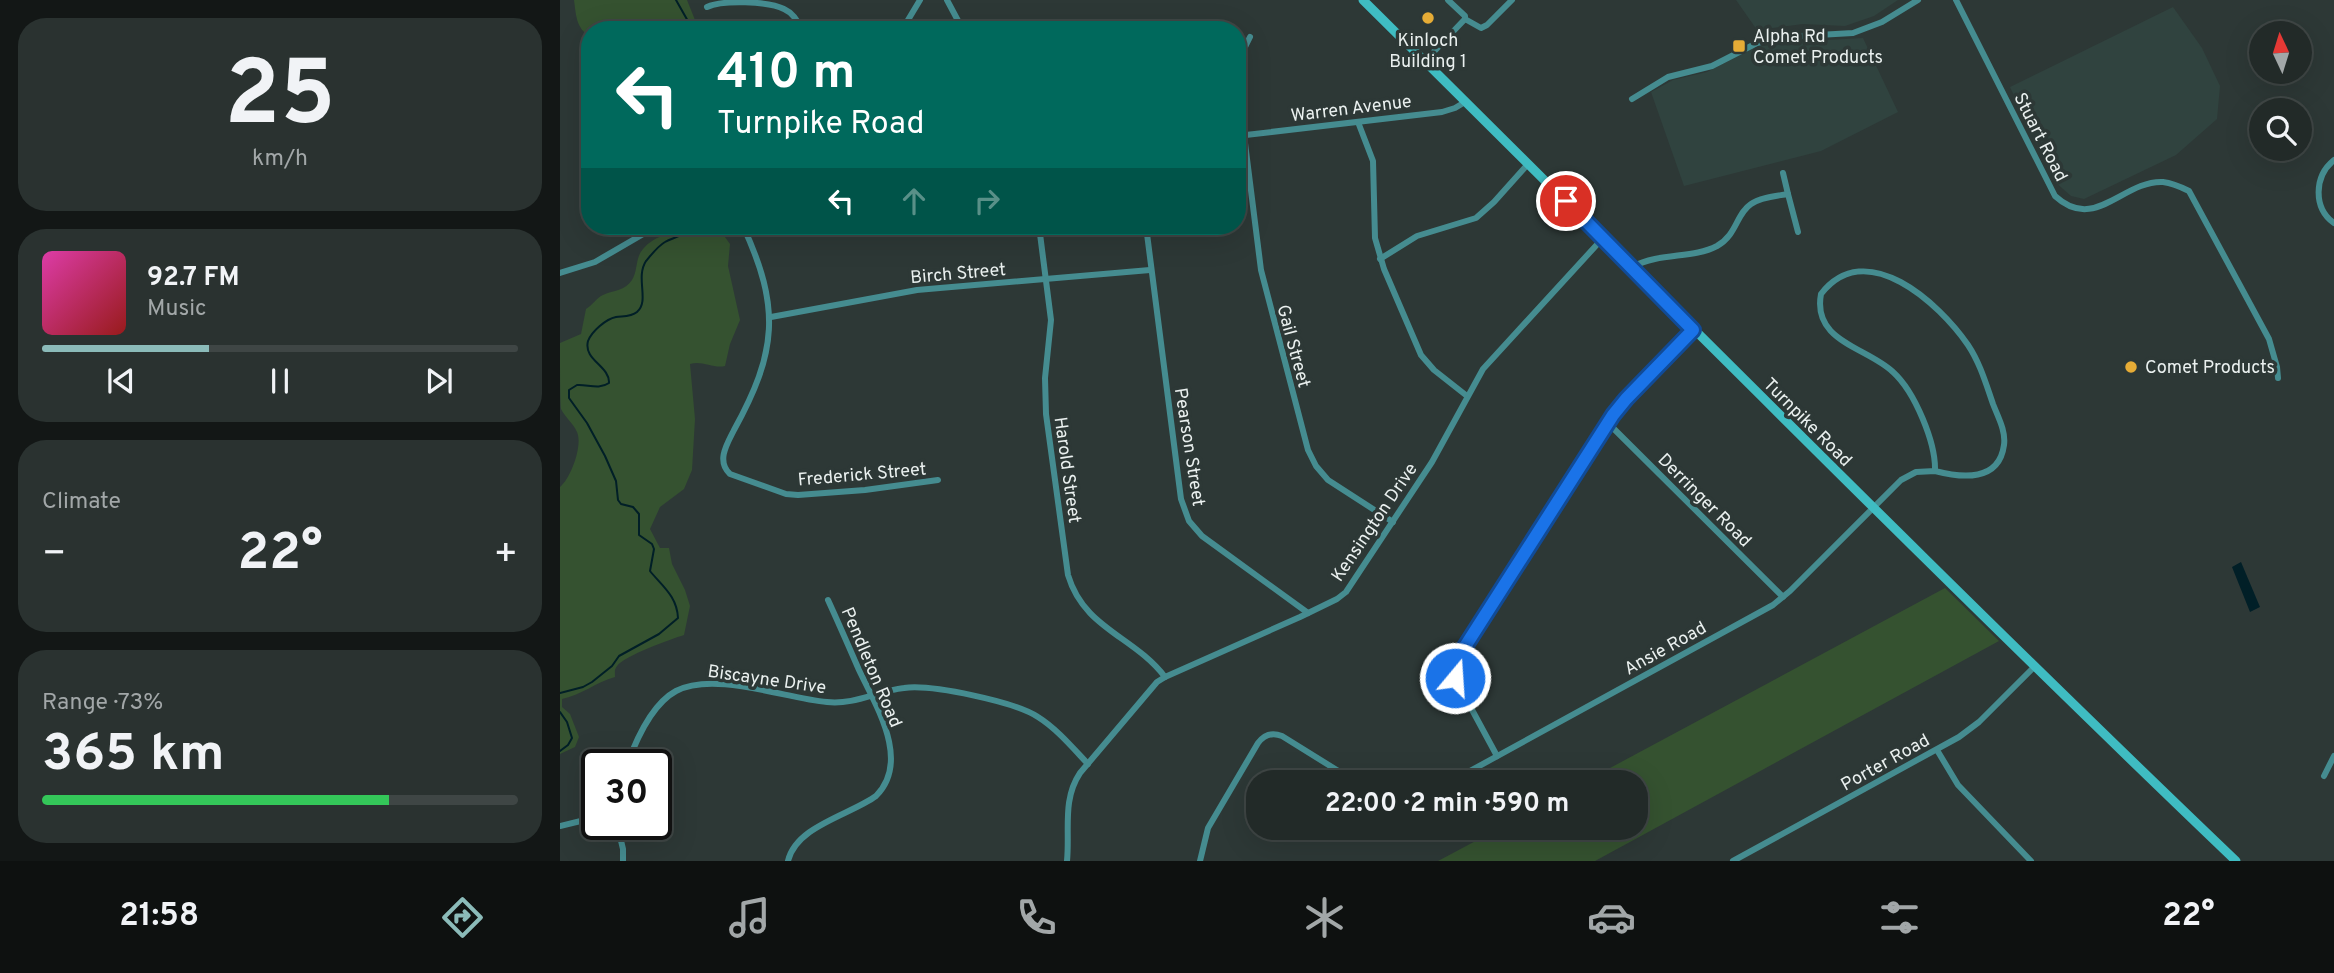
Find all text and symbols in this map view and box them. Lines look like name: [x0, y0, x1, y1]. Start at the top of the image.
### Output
marker: Kinloch Building 1: [1420, 10, 1436, 26]
north arrow: [2249, 21, 2312, 84]
map controls: [2249, 21, 2312, 161]
place label: Alpha Rd Comet Products: [1753, 26, 1883, 70]
place label: Kinloch Building 1: [1389, 30, 1467, 74]
marker: Alpha Rd Comet Products: [1731, 38, 1747, 54]
text: 25: [224, 42, 336, 157]
text: 410 m: [717, 44, 855, 106]
icon: left: [602, 49, 693, 140]
street label: Stuart Road: [2007, 89, 2072, 186]
street label: Warren Avenue: [1289, 91, 1413, 128]
button: search: [2249, 98, 2312, 161]
text: Turnpike Road: [717, 105, 924, 145]
text: km/h: [252, 145, 308, 174]
pin: [1536, 171, 1596, 231]
icon: left: [822, 182, 860, 220]
icon: ahead: [895, 182, 933, 220]
icon: right: [968, 182, 1006, 220]
icon: arrive: [1547, 182, 1585, 220]
street label: Birch Street: [909, 259, 1007, 290]
text: 92.7 FM: [147, 262, 239, 295]
text: Music: [147, 295, 207, 324]
street label: Gail Street: [1270, 302, 1315, 390]
place label: Comet Products: [2145, 357, 2275, 380]
marker: Comet Products: [2123, 359, 2139, 375]
icon: previous: [102, 362, 140, 400]
icon: pause: [261, 362, 299, 400]
icon: next: [420, 362, 458, 400]
street label: Turnpike Road: [1758, 374, 1856, 472]
street label: Pearson Street: [1168, 386, 1209, 508]
street label: Harold Street: [1048, 416, 1085, 525]
street label: Derringer Road: [1652, 449, 1756, 553]
street label: Frederick Street: [797, 458, 927, 493]
street label: Kensington Drive: [1327, 459, 1424, 587]
text: Climate: [42, 488, 121, 517]
text: 22°: [237, 522, 323, 588]
text: −: [42, 531, 67, 580]
text: +: [493, 531, 518, 580]
street label: Pendleton Road: [835, 604, 906, 731]
street label: Ansie Road: [1620, 617, 1711, 681]
position arrow: [1418, 641, 1492, 715]
street label: Biscayne Drive: [706, 661, 828, 700]
text: Range · 73%: [42, 689, 163, 718]
text: 365 km: [42, 723, 225, 789]
street label: Porter Road: [1837, 729, 1934, 797]
speed limit sign: 30: [581, 749, 672, 840]
text: 22:00 · 2 min · 590 m: [1325, 788, 1569, 821]
icon: directions: [438, 893, 487, 942]
icon: music: [725, 893, 774, 942]
icon: phone: [1012, 893, 1061, 942]
icon: climate: [1300, 893, 1349, 942]
icon: car: [1587, 893, 1636, 942]
icon: filters: [1875, 893, 1924, 942]
text: 21:58: [119, 897, 199, 937]
text: 22°: [2162, 897, 2215, 937]

